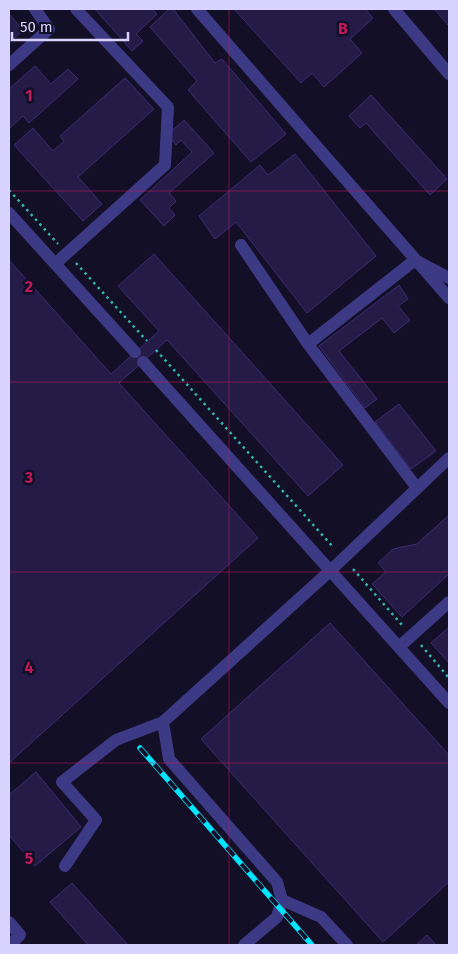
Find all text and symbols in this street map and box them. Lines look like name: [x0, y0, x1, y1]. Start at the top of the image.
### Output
scale bar: [12, 10, 129, 42]
text: 50 m: [20, 18, 53, 36]
text: B: [338, 19, 348, 38]
text: 1: [25, 86, 33, 105]
text: 2: [25, 277, 33, 296]
text: 3: [24, 468, 33, 487]
text: 4: [24, 658, 34, 677]
text: 5: [25, 849, 34, 868]

